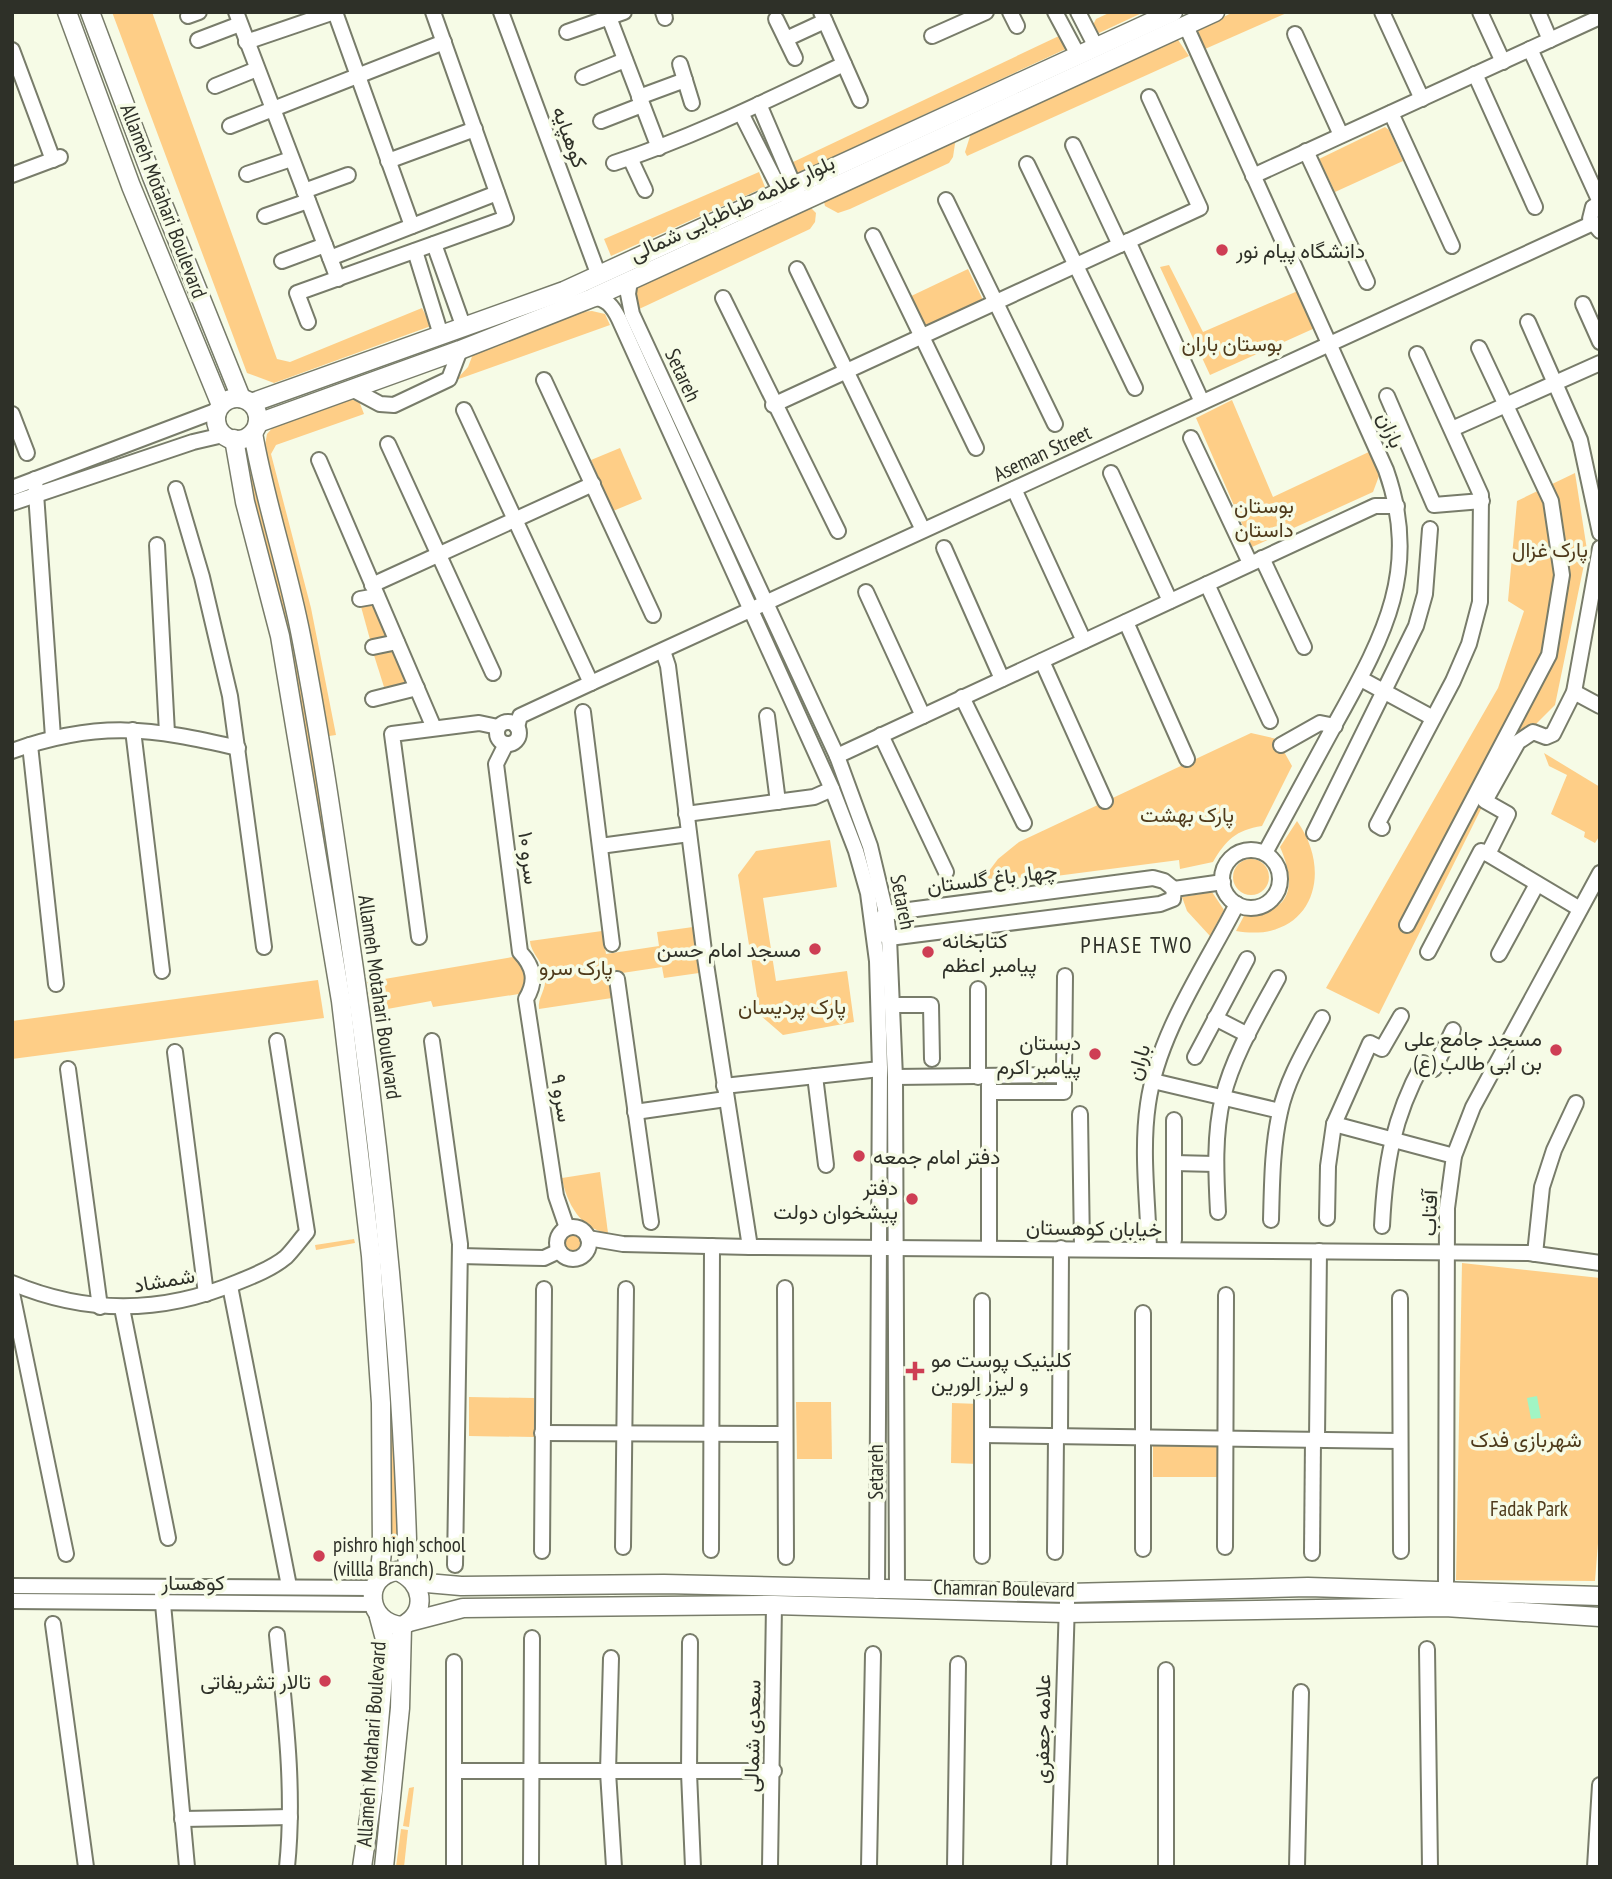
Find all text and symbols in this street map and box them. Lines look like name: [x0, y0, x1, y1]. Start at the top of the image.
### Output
street label: Allameh Motahari Boulevard: [115, 100, 213, 302]
street label: کوهپایه: [545, 102, 594, 172]
street label: بلوار علامه طباطبایی شمالی: [625, 149, 839, 267]
place label: دانشگاه پیام نور: [1235, 237, 1365, 265]
marker: دانشگاه پیام نور: [1214, 242, 1230, 258]
park label: بوستان باران: [1182, 330, 1282, 357]
street label: Setareh: [659, 344, 707, 406]
street label: باران: [1371, 408, 1411, 452]
street label: Aseman Street: [989, 419, 1095, 487]
park label: بوستان داستان: [1234, 492, 1294, 543]
park label: پارک غزال: [1512, 536, 1588, 564]
park label: پارک بهشت: [1140, 801, 1234, 829]
street label: سرو ۱۰: [512, 830, 546, 886]
street label: چهار باغ گلستان: [925, 857, 1059, 900]
street label: Setareh: [884, 872, 922, 932]
street label: Allameh Motahari Boulevard: [352, 893, 408, 1101]
place label: کتابخانه پیامبر اعظم: [942, 927, 1037, 979]
district label: PHASE TWO: [1080, 930, 1194, 959]
place label: مسجد امام حسن: [657, 936, 801, 964]
marker: مسجد امام حسن: [807, 941, 823, 957]
marker: کتابخانه پیامبر اعظم: [920, 944, 936, 960]
park label: پارک سرو: [539, 954, 613, 982]
park label: پارک پردیسان: [738, 993, 846, 1021]
place label: مسجد جامع علی بن ابی طالب (ع): [1404, 1025, 1542, 1077]
place label: دبستان پیامبر اکرم: [996, 1029, 1081, 1081]
street label: باران: [1120, 1041, 1156, 1083]
marker: مسجد جامع علی بن ابی طالب (ع): [1548, 1042, 1564, 1058]
marker: دبستان پیامبر اکرم: [1087, 1046, 1103, 1062]
street label: سرو ۹: [545, 1072, 579, 1124]
place label: دفتر امام جمعه: [873, 1143, 1000, 1171]
marker: دفتر امام جمعه: [851, 1148, 867, 1164]
place label: دفتر پیشخوان دولت: [773, 1174, 898, 1226]
street label: آفتاب: [1415, 1187, 1443, 1237]
marker: دفتر پیشخوان دولت: [904, 1191, 920, 1207]
street label: خیابان کوهستان: [1026, 1213, 1162, 1243]
street label: شمشاد: [131, 1261, 197, 1299]
place label: کلینیک پوست مو و لیزر اِلورین: [931, 1346, 1072, 1397]
marker: کلینیک پوست مو و لیزر اِلورین: [905, 1361, 925, 1381]
park label: شهربازی فدک: [1470, 1426, 1582, 1453]
street label: Setareh: [862, 1444, 889, 1500]
park label: Fadak Park: [1490, 1495, 1568, 1522]
place label: pishro high school (villla Branch): [333, 1531, 466, 1582]
marker: pishro high school (villla Branch): [311, 1548, 327, 1564]
street label: کوهسار: [160, 1569, 225, 1596]
street label: Chamran Boulevard: [933, 1573, 1075, 1603]
street label: Allameh Motahari Boulevard: [350, 1640, 392, 1848]
place label: تالار تشریفاتی: [200, 1668, 311, 1695]
marker: تالار تشریفاتی: [317, 1673, 333, 1689]
street label: علامه جعفری: [1028, 1674, 1056, 1784]
street label: سعدی شمالی: [738, 1679, 766, 1793]

